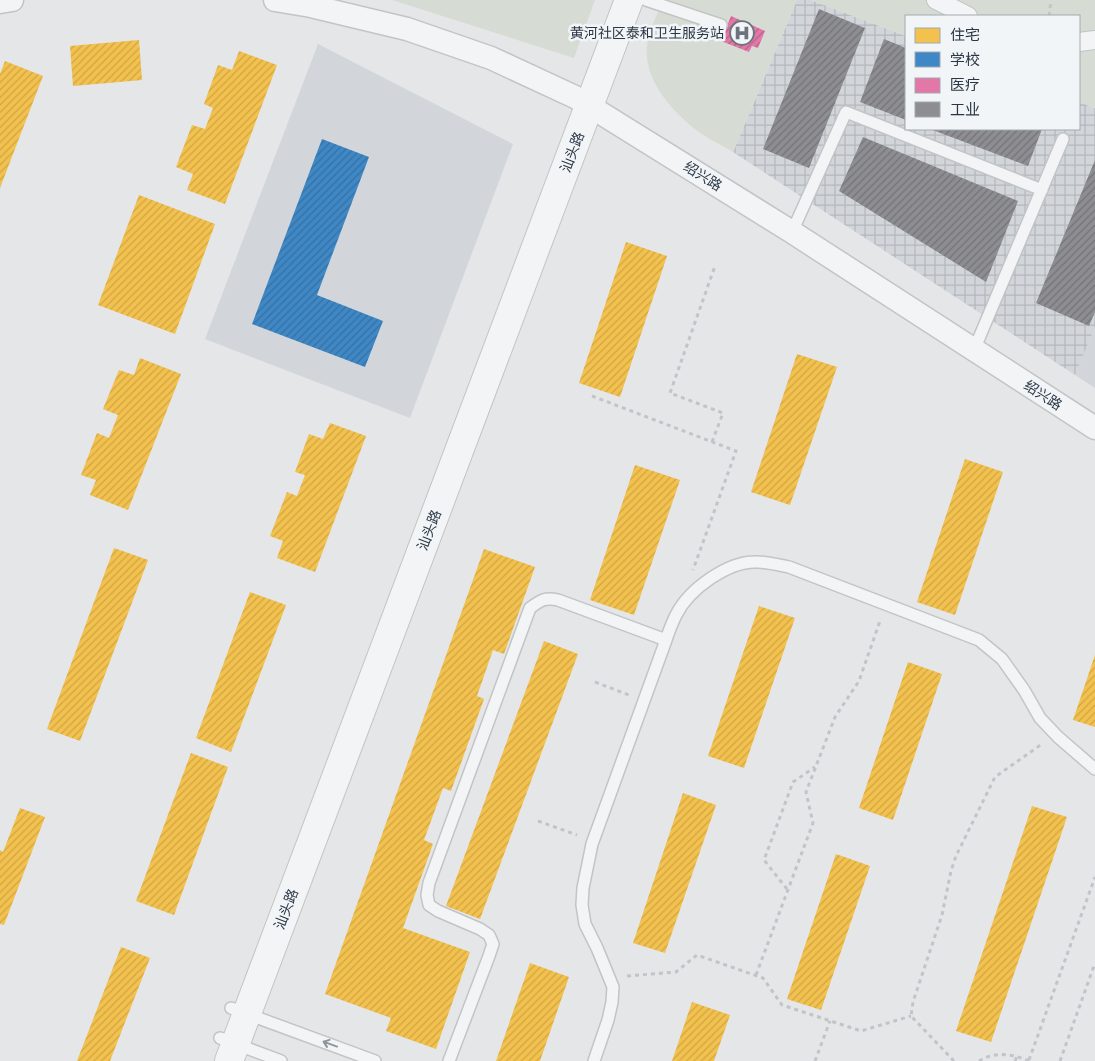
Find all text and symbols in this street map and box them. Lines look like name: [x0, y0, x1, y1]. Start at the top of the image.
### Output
legend: [905, 15, 1080, 130]
hospital icon: 黄河社区泰和卫生服务站: [729, 20, 755, 46]
place label: 黄河社区泰和卫生服务站: [570, 24, 724, 42]
text: 住宅: [950, 25, 980, 44]
text: 学校: [950, 50, 980, 69]
text: 医疗: [950, 75, 980, 94]
text: 工业: [950, 100, 980, 119]
street label: 汕头路: [556, 129, 588, 175]
street label: 绍兴路: [680, 157, 726, 195]
street label: 绍兴路: [1020, 376, 1066, 414]
street label: 汕头路: [413, 507, 445, 553]
street label: 汕头路: [270, 886, 302, 932]
one-way arrow: [322, 1039, 338, 1048]

